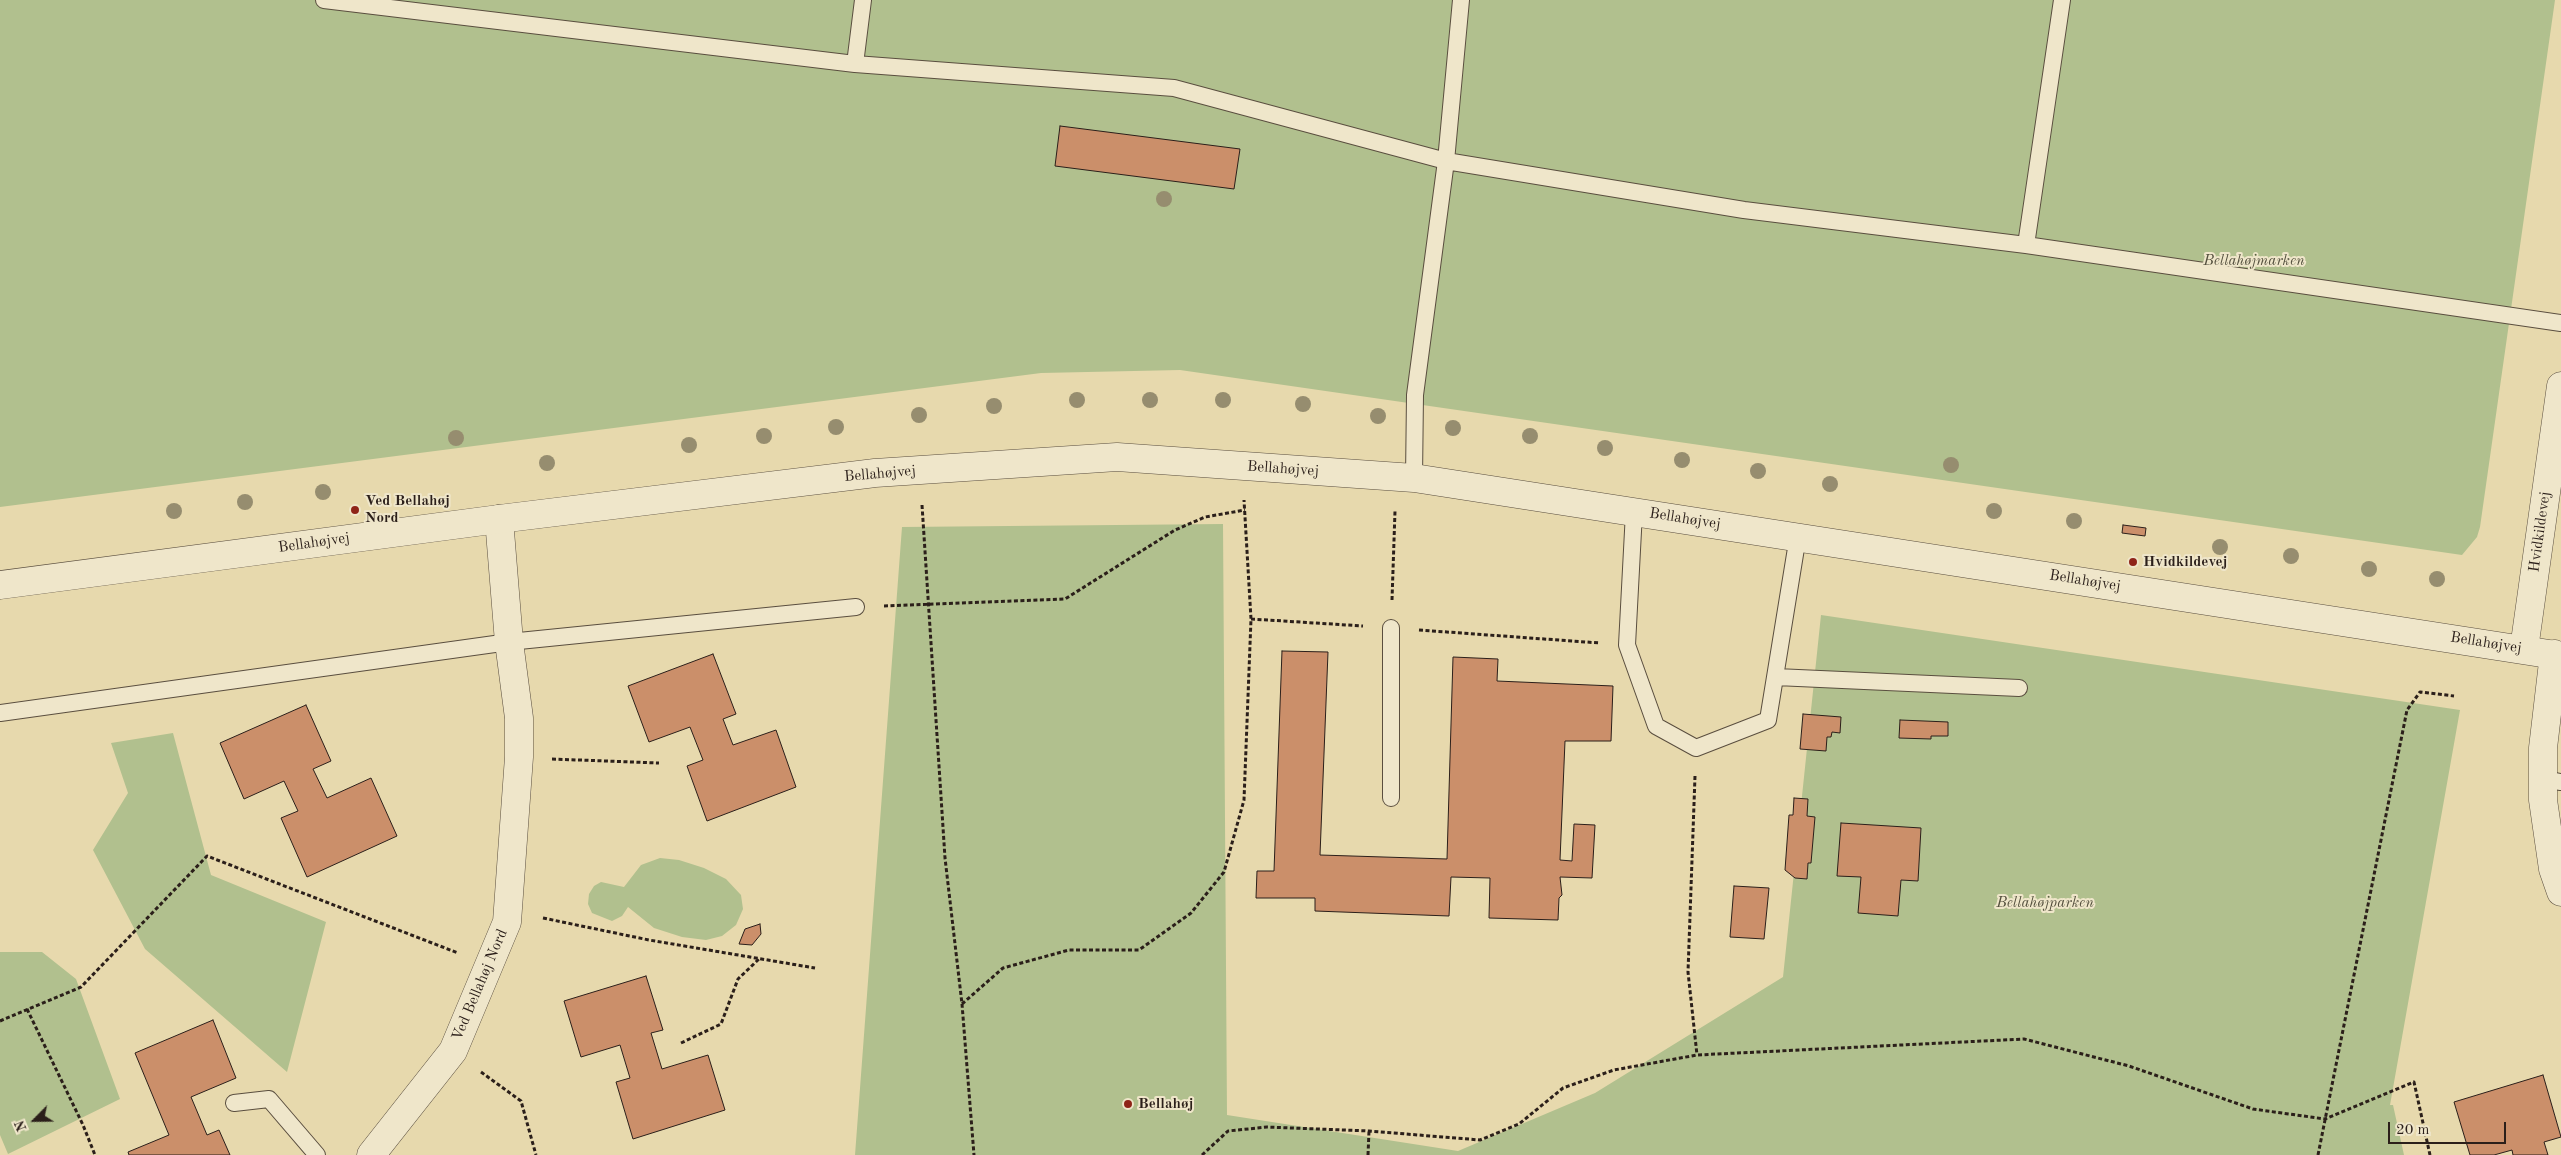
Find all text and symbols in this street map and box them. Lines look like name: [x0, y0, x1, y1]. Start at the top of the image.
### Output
park label: Bellahøjmarken: [2203, 252, 2305, 270]
street label: Bellahøjvej: [1246, 458, 1320, 480]
street label: Bellahøjvej: [843, 462, 917, 486]
street label: Hvidkildevej: [2525, 491, 2555, 573]
place label: Ved Bellahøj Nord: [365, 492, 450, 527]
marker: Ved Bellahøj Nord: [349, 504, 361, 516]
street label: Bellahøjvej: [1648, 504, 1722, 534]
street label: Bellahøjvej: [277, 529, 351, 557]
place label: Hvidkildevej: [2143, 553, 2227, 571]
marker: Hvidkildevej: [2127, 556, 2139, 568]
street label: Bellahøjvej: [2048, 566, 2122, 596]
street label: Bellahøjvej: [2449, 628, 2523, 658]
park label: Bellahøjparken: [1996, 894, 2094, 912]
street label: Ved Bellahøj Nord: [448, 927, 512, 1043]
north arrow: [10, 1095, 60, 1145]
place label: Bellahøj: [1138, 1095, 1193, 1113]
marker: Bellahøj: [1122, 1098, 1134, 1110]
scale bar: [2391, 1112, 2508, 1144]
text: N: [13, 1118, 30, 1134]
text: 20 m: [2396, 1123, 2430, 1138]

